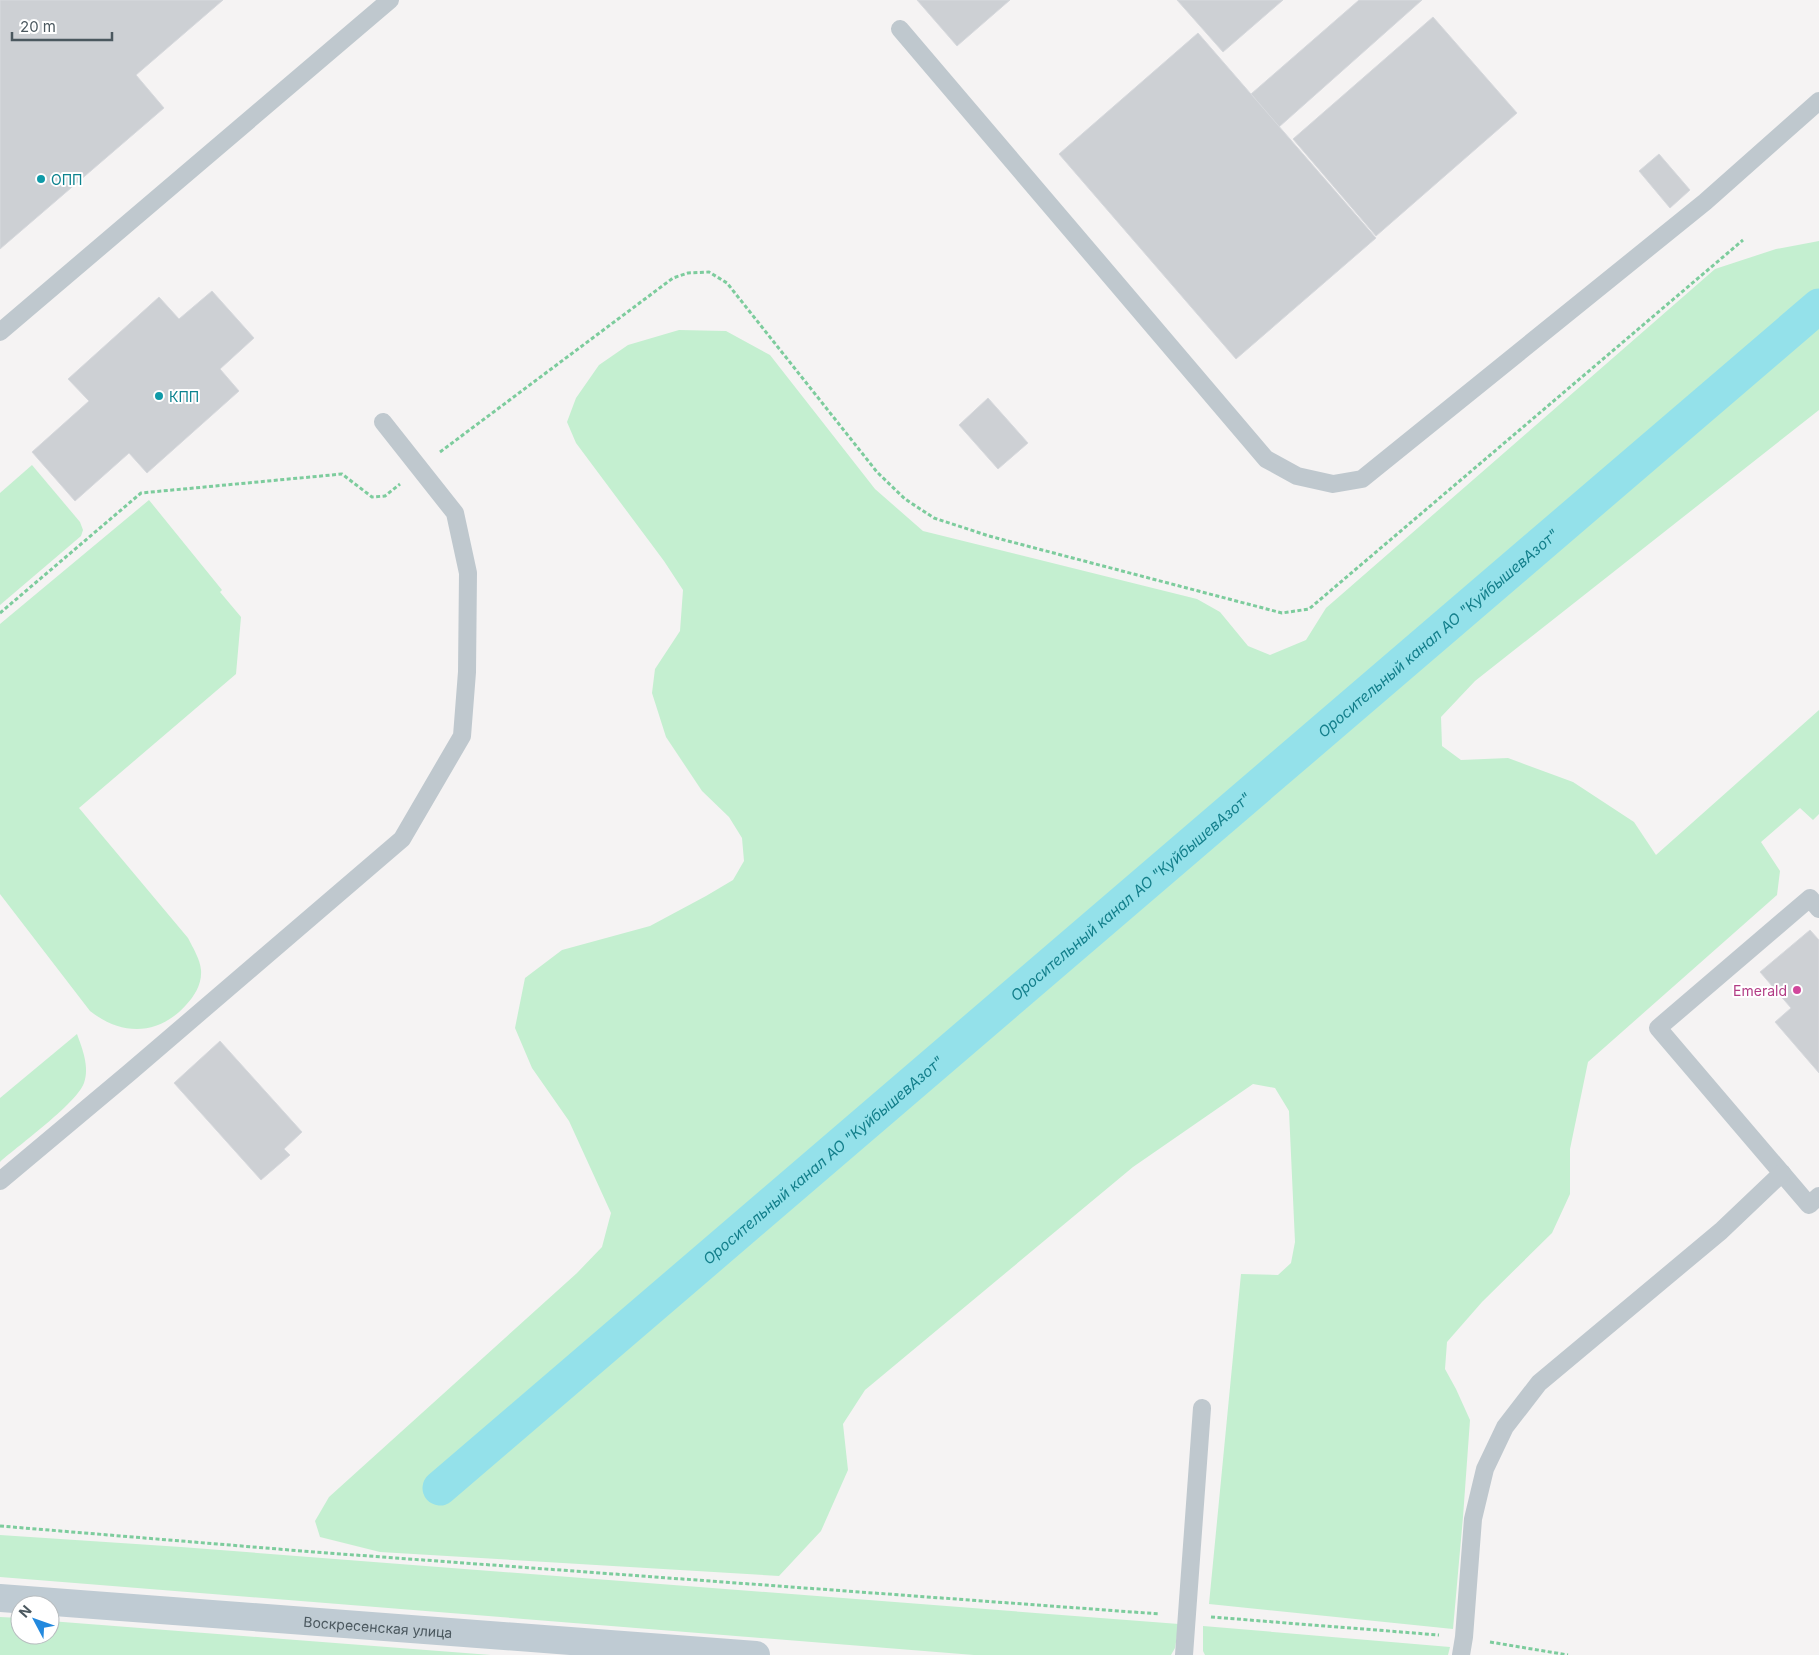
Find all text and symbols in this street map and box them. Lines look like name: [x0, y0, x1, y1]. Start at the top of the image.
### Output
scale bar: [12, 10, 112, 42]
text: 20 m: [20, 17, 56, 36]
place label: ОПП: [51, 171, 83, 188]
marker: ОПП: [35, 173, 47, 185]
place label: КПП: [169, 388, 199, 405]
marker: КПП: [153, 390, 165, 402]
water label: Оросительный канал АО "КуйбышевАзот": [1314, 525, 1562, 741]
water label: Оросительный канал АО "КуйбышевАзот": [1006, 788, 1254, 1005]
place label: Emerald: [1733, 982, 1787, 999]
marker: Emerald: [1791, 984, 1803, 996]
water label: Оросительный канал АО "КуйбышевАзот": [699, 1052, 947, 1268]
north arrow: [10, 1595, 60, 1645]
text: N: [15, 1602, 35, 1621]
street label: Воскресенская улица: [303, 1612, 453, 1641]

